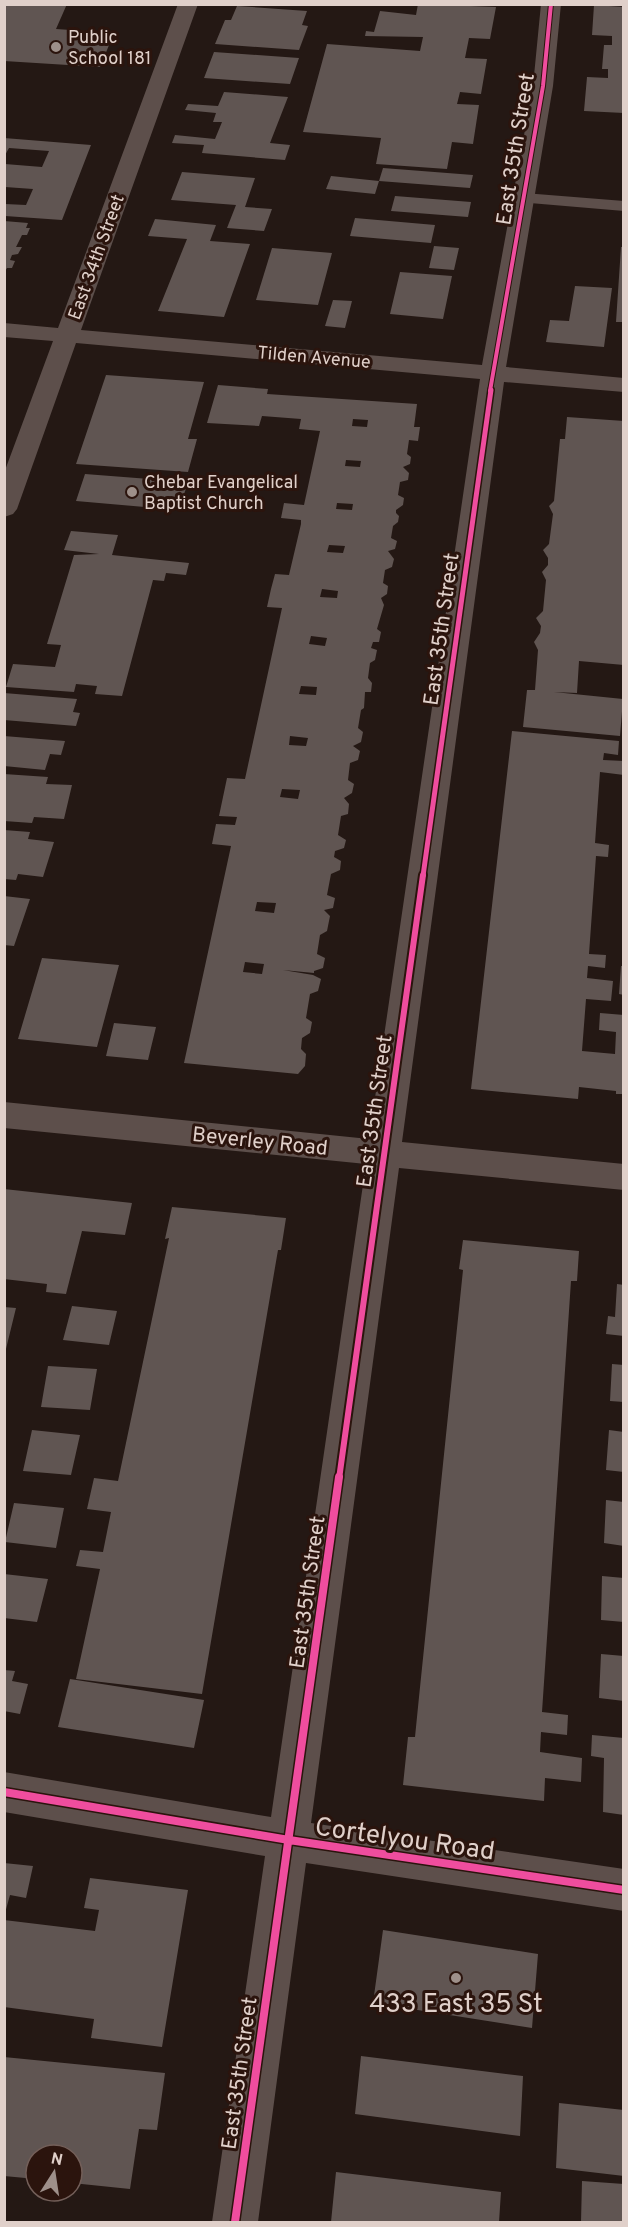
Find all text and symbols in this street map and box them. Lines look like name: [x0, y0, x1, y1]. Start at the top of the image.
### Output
place label: Public School 181: [68, 27, 152, 71]
marker: Public School 181: [49, 40, 63, 54]
street label: East 35th Street: [491, 71, 542, 227]
street label: East 34th Street: [64, 192, 131, 323]
street label: Tilden Avenue: [256, 342, 371, 375]
place label: Chebar Evangelical Baptist Church: [144, 472, 298, 516]
marker: Chebar Evangelical Baptist Church: [125, 485, 139, 499]
street label: East 35th Street: [418, 551, 467, 707]
street label: East 35th Street: [351, 1033, 400, 1189]
street label: Beverley Road: [191, 1122, 329, 1163]
street label: East 35th Street: [284, 1514, 333, 1670]
street label: Cortelyou Road: [313, 1812, 497, 1869]
marker: 433 East 35 St: [449, 1971, 463, 1985]
place label: 433 East 35 St: [369, 1989, 543, 2022]
street label: East 35th Street: [216, 1995, 265, 2151]
north arrow: [24, 2143, 84, 2203]
text: N: [49, 2149, 64, 2171]

